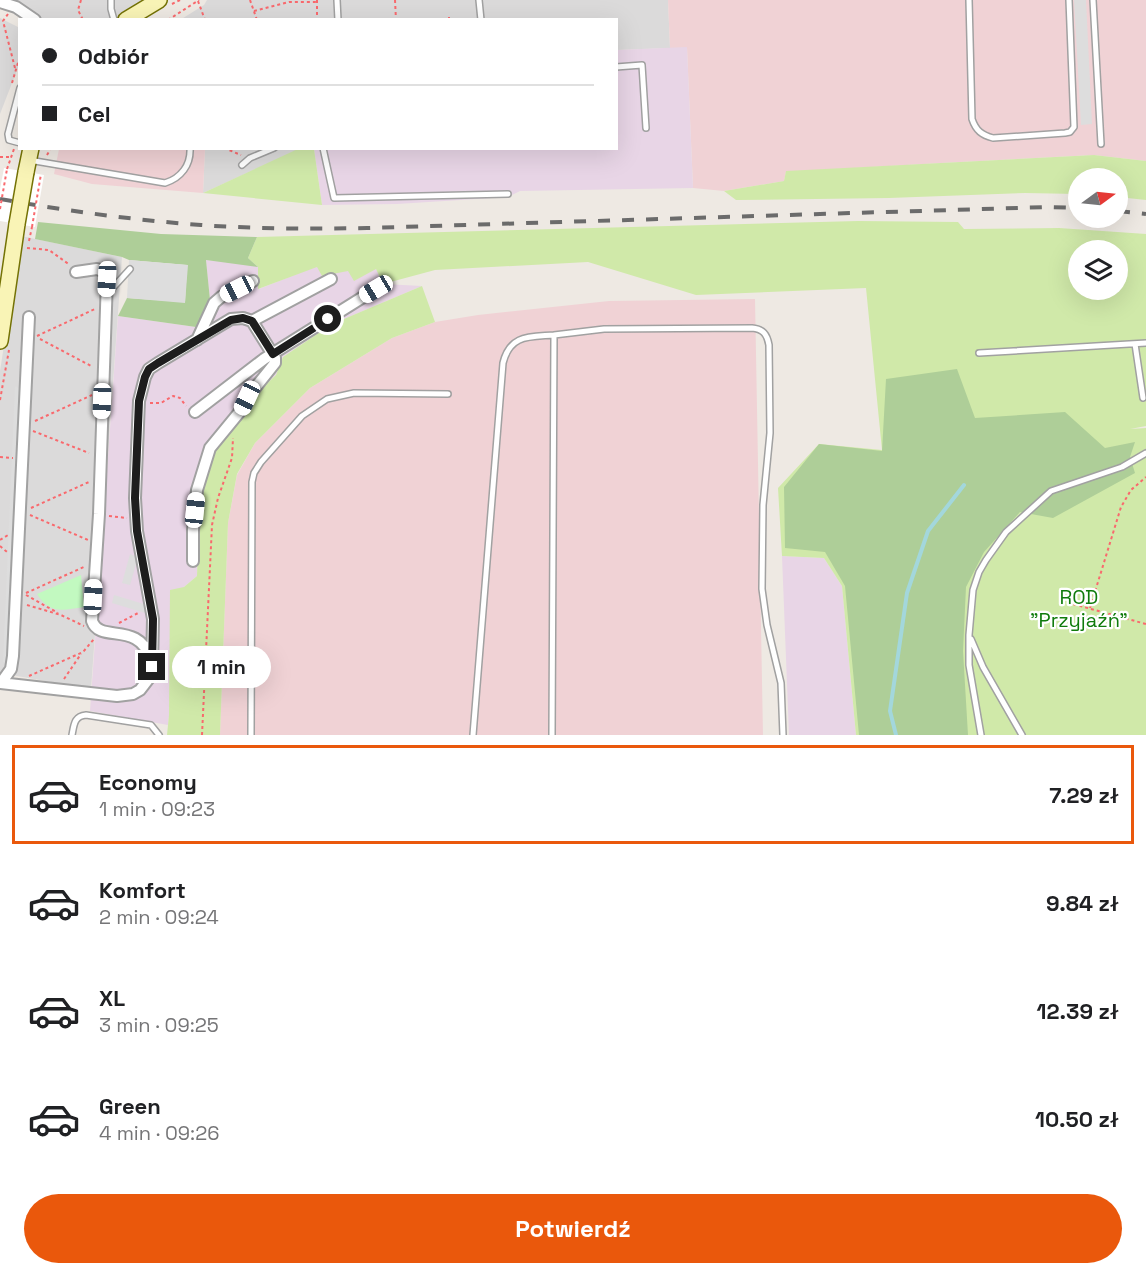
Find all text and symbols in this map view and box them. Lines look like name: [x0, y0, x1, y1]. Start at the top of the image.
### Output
text: Odbiór: [78, 42, 149, 70]
text: Cel: [78, 100, 111, 128]
north arrow: [1068, 168, 1128, 228]
map controls: [1068, 168, 1128, 300]
button: layers: [1068, 240, 1128, 300]
car: [97, 261, 117, 297]
car: [356, 272, 396, 306]
car: [217, 273, 257, 305]
route start: [314, 305, 341, 332]
car: [231, 378, 263, 418]
car: [92, 383, 112, 419]
car: [184, 491, 206, 529]
car: [83, 579, 103, 615]
park label: ROD "Przyjaźń": [1030, 584, 1128, 633]
callout: 1 min: [173, 646, 272, 688]
route end: [138, 653, 165, 680]
text: 1 min: [197, 654, 246, 680]
icon: car: [27, 768, 81, 822]
text: Economy: [99, 768, 197, 796]
text: 7.29 zł: [1049, 781, 1119, 809]
text: 1 min · 09:23: [99, 796, 215, 822]
icon: car: [27, 876, 81, 930]
text: Komfort: [99, 876, 186, 904]
text: 9.84 zł: [1046, 889, 1119, 917]
text: 2 min · 09:24: [99, 904, 219, 930]
icon: car: [27, 984, 81, 1038]
text: XL: [99, 984, 125, 1012]
text: 12.39 zł: [1036, 997, 1119, 1025]
text: 3 min · 09:25: [99, 1012, 219, 1038]
icon: car: [27, 1092, 81, 1146]
text: Green: [99, 1092, 161, 1120]
text: 10.50 zł: [1035, 1105, 1119, 1133]
text: 4 min · 09:26: [99, 1120, 219, 1146]
button: Potwierdź: [24, 1194, 1122, 1263]

